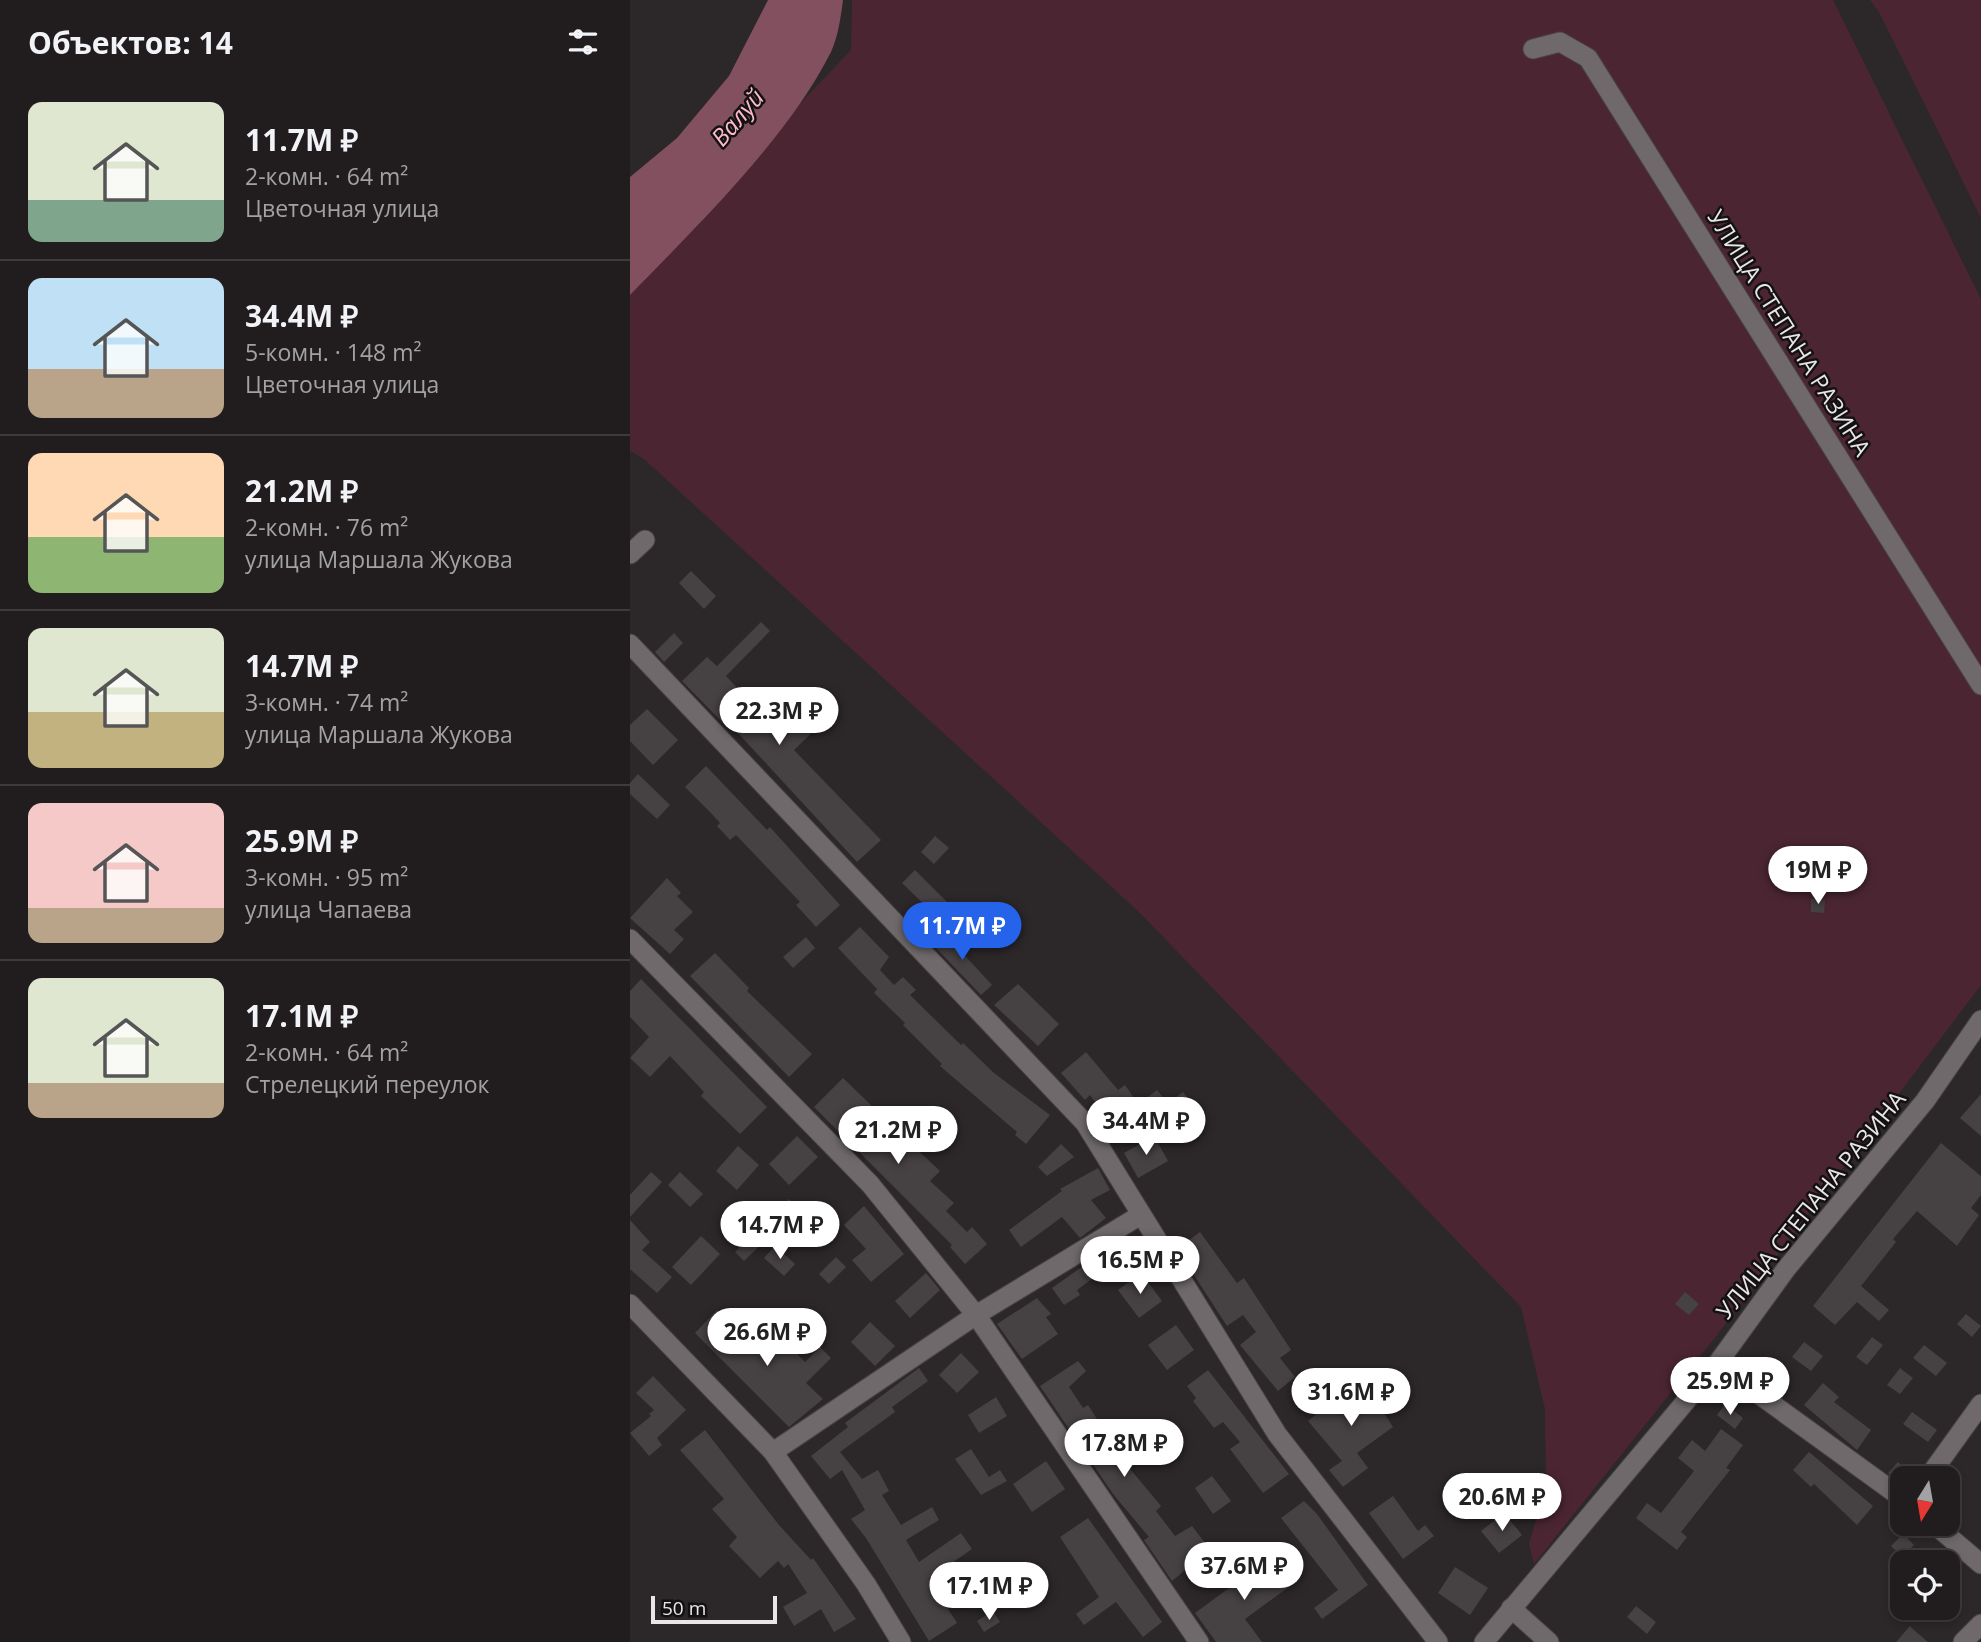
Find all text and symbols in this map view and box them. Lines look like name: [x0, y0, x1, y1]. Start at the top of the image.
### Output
text: Объектов: 14: [28, 22, 233, 63]
icon: filters: [564, 23, 602, 61]
water label: Валуй: [703, 81, 771, 153]
text: 11.7M ₽: [245, 119, 359, 160]
icon: home: [84, 130, 168, 214]
text: 2-комн. · 64 m²: [245, 160, 408, 192]
text: Цветочная улица: [245, 192, 439, 224]
street label: УЛИЦА СТЕПАНА РАЗИНА: [1701, 203, 1879, 462]
text: 34.4M ₽: [245, 295, 359, 336]
icon: home: [84, 306, 168, 390]
text: 5-комн. · 148 m²: [245, 336, 421, 368]
text: Цветочная улица: [245, 368, 439, 400]
text: 21.2M ₽: [245, 470, 359, 511]
icon: home: [84, 481, 168, 565]
text: 2-комн. · 76 m²: [245, 511, 408, 543]
text: улица Маршала Жукова: [245, 543, 513, 575]
text: 14.7M ₽: [245, 645, 359, 686]
icon: home: [84, 656, 168, 740]
text: 3-комн. · 74 m²: [245, 686, 408, 718]
pin: 22.3M ₽: [714, 688, 844, 747]
text: 22.3M ₽: [735, 694, 823, 726]
text: улица Маршала Жукова: [245, 718, 513, 750]
text: 25.9M ₽: [245, 820, 359, 861]
icon: home: [84, 831, 168, 915]
pin: 19M ₽: [1769, 846, 1867, 906]
text: 19M ₽: [1784, 853, 1852, 885]
text: 3-комн. · 95 m²: [245, 861, 408, 893]
text: улица Чапаева: [245, 893, 412, 925]
pin: 11.7M ₽: [897, 902, 1027, 962]
text: 11.7M ₽: [918, 909, 1006, 941]
text: 17.1M ₽: [245, 995, 359, 1036]
icon: home: [84, 1006, 168, 1090]
text: 2-комн. · 64 m²: [245, 1036, 408, 1068]
text: Стрелецкий переулок: [245, 1068, 489, 1100]
street label: УЛИЦА СТЕПАНА РАЗИНА: [1708, 1083, 1913, 1325]
pin: 34.4M ₽: [1081, 1098, 1211, 1157]
text: 34.4M ₽: [1102, 1104, 1190, 1136]
pin: 21.2M ₽: [833, 1106, 963, 1166]
text: 21.2M ₽: [854, 1113, 942, 1145]
pin: 14.7M ₽: [715, 1202, 845, 1261]
text: 14.7M ₽: [736, 1208, 824, 1240]
pin: 16.5M ₽: [1075, 1236, 1205, 1296]
text: 16.5M ₽: [1096, 1243, 1184, 1275]
pin: 26.6M ₽: [702, 1308, 832, 1368]
text: 26.6M ₽: [723, 1315, 811, 1347]
pin: 25.9M ₽: [1665, 1358, 1795, 1417]
text: 25.9M ₽: [1686, 1364, 1774, 1396]
pin: 31.6M ₽: [1286, 1368, 1416, 1428]
text: 31.6M ₽: [1307, 1375, 1395, 1407]
pin: 17.8M ₽: [1059, 1420, 1189, 1479]
text: 17.8M ₽: [1080, 1426, 1168, 1458]
north arrow: [1890, 1466, 1960, 1536]
map controls: [1890, 1466, 1960, 1620]
pin: 20.6M ₽: [1437, 1474, 1567, 1533]
text: 20.6M ₽: [1458, 1480, 1546, 1512]
pin: 37.6M ₽: [1179, 1542, 1309, 1602]
text: 37.6M ₽: [1200, 1549, 1288, 1581]
button: locate: [1890, 1550, 1960, 1620]
pin: 17.1M ₽: [924, 1562, 1054, 1622]
text: 17.1M ₽: [945, 1569, 1033, 1601]
scale bar: [651, 1593, 777, 1625]
text: 50 m: [662, 1595, 706, 1621]

